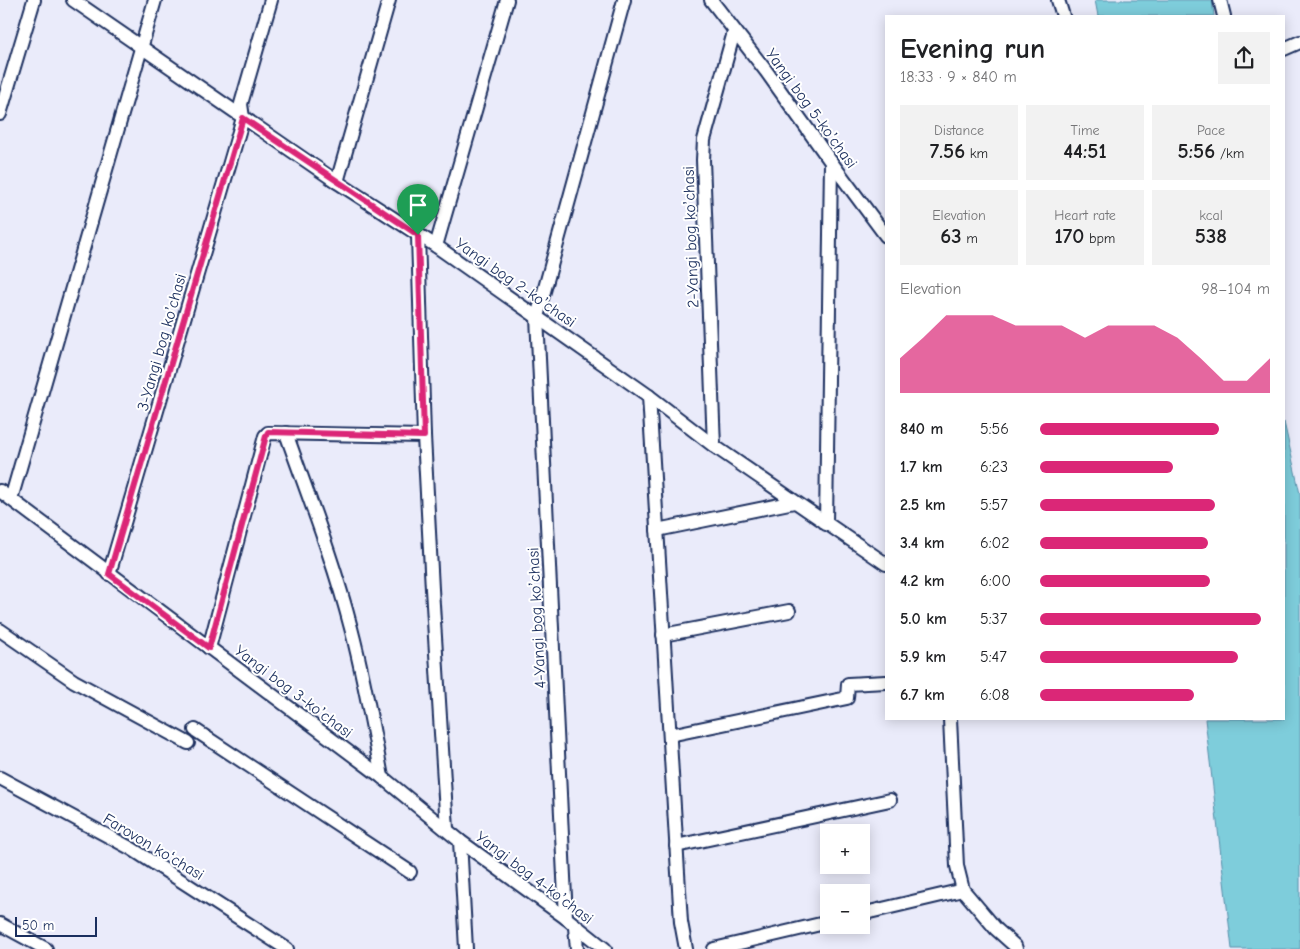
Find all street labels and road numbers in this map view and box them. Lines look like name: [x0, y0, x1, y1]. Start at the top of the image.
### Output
street label: Yangi bog 5-koʼchasi: [762, 45, 861, 172]
street label: 2-Yangi bog koʼchasi: [680, 166, 702, 308]
street label: Yangi bog 2-koʼchasi: [452, 234, 579, 331]
street label: 3-Yangi bog koʼchasi: [134, 272, 190, 413]
street label: 4-Yangi bog koʼchasi: [524, 547, 550, 689]
street label: Yangi bog 3-koʼchasi: [231, 642, 356, 742]
street label: Farovon koʻchasi: [100, 810, 207, 884]
street label: Yangi bog 4-koʼchasi: [472, 828, 597, 928]

